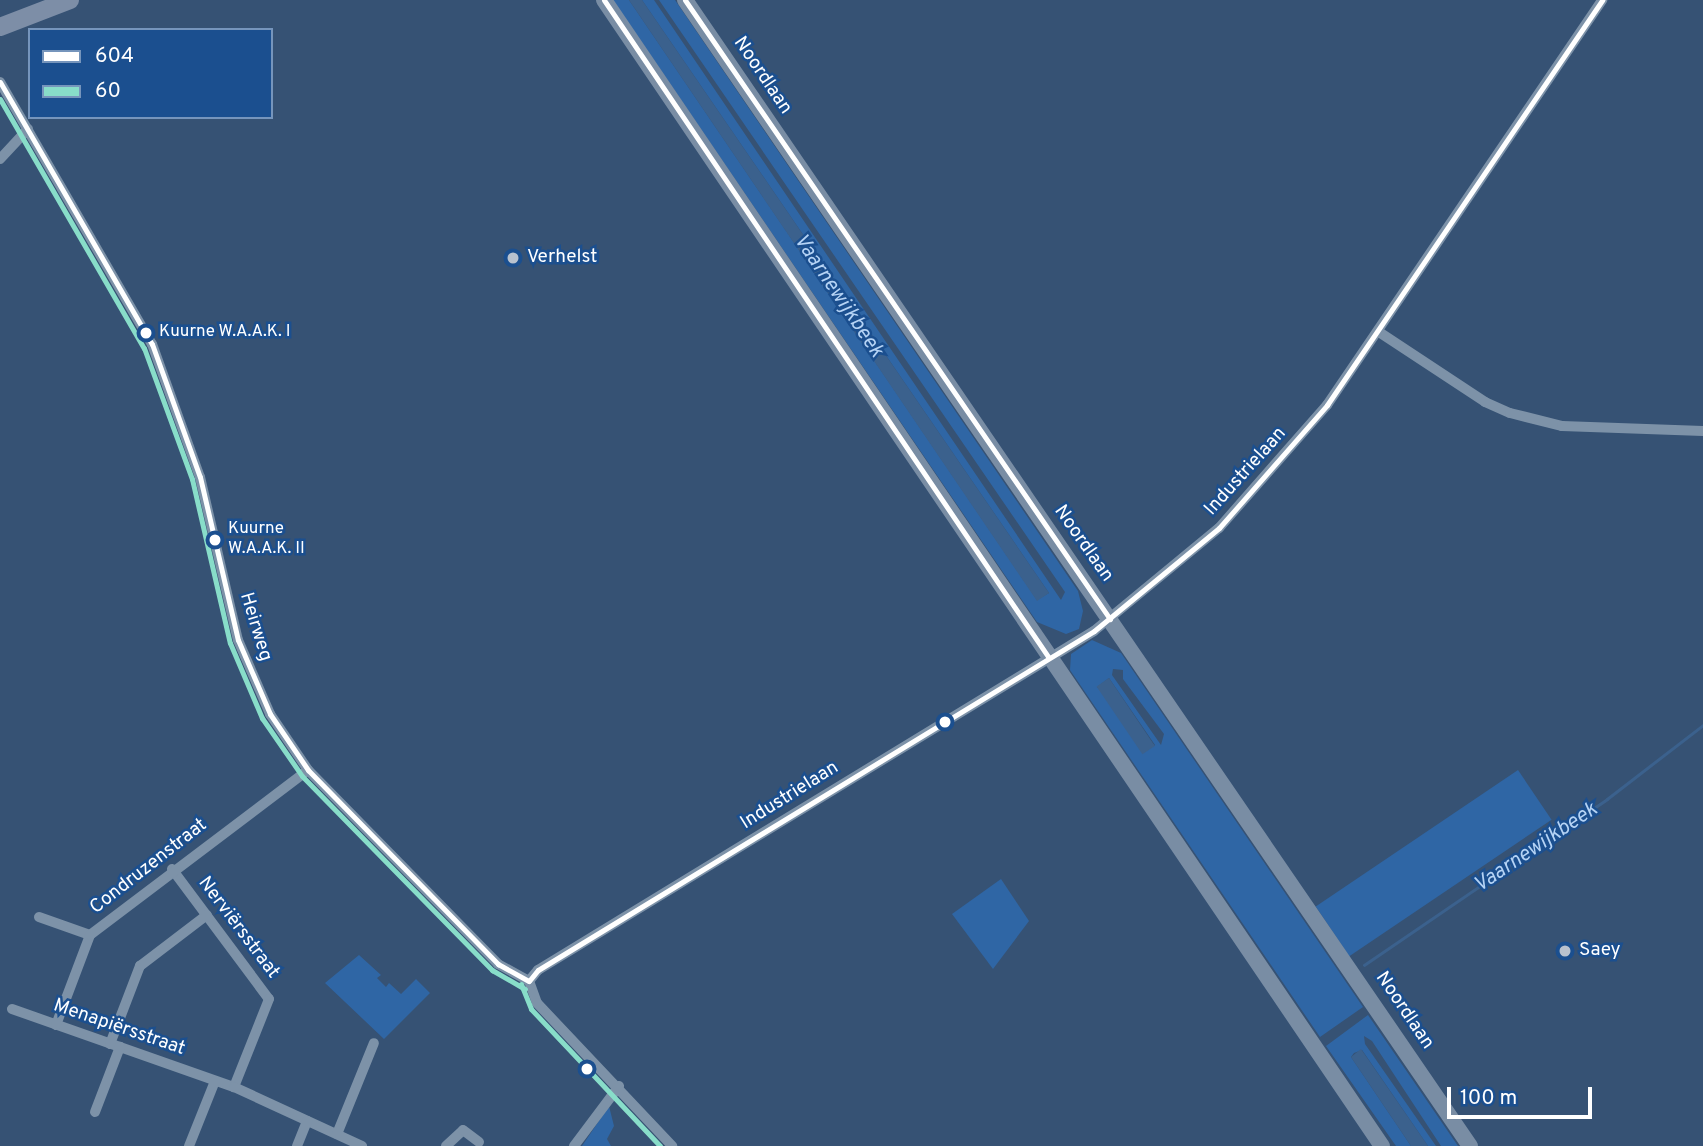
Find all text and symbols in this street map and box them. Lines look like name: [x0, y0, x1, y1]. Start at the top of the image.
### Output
legend: [28, 28, 273, 119]
street label: Noordlaan: [728, 33, 796, 119]
text: 604: [95, 43, 134, 70]
text: 60: [95, 78, 121, 105]
water label: Vaarnewijkbeek: [787, 230, 889, 362]
place label: Verhelst: [527, 247, 597, 269]
marker: Verhelst: [505, 250, 521, 266]
place label: Kuurne W.A.A.K. I: [159, 323, 291, 343]
marker: Kuurne W.A.A.K. I: [139, 326, 153, 340]
street label: Industrielaan: [1200, 423, 1292, 521]
street label: Noordlaan: [1048, 501, 1118, 587]
place label: Kuurne W.A.A.K. II: [228, 520, 305, 560]
marker: Kuurne W.A.A.K. II: [208, 533, 222, 547]
street label: Heirweg: [234, 590, 276, 664]
unlabelled marker: [938, 715, 952, 729]
street label: Industrielaan: [737, 757, 843, 835]
water label: Vaarnewijkbeek: [1470, 797, 1602, 899]
street label: Condruzenstraat: [86, 814, 212, 920]
street label: Nerviërsstraat: [192, 873, 284, 983]
place label: Saey: [1579, 940, 1621, 962]
marker: Saey: [1557, 943, 1573, 959]
street label: Noordlaan: [1370, 968, 1438, 1054]
street label: Menapiërsstraat: [50, 995, 188, 1061]
unlabelled marker: [580, 1062, 594, 1076]
scale bar: [1451, 1072, 1596, 1116]
text: 100 m: [1460, 1085, 1517, 1112]

